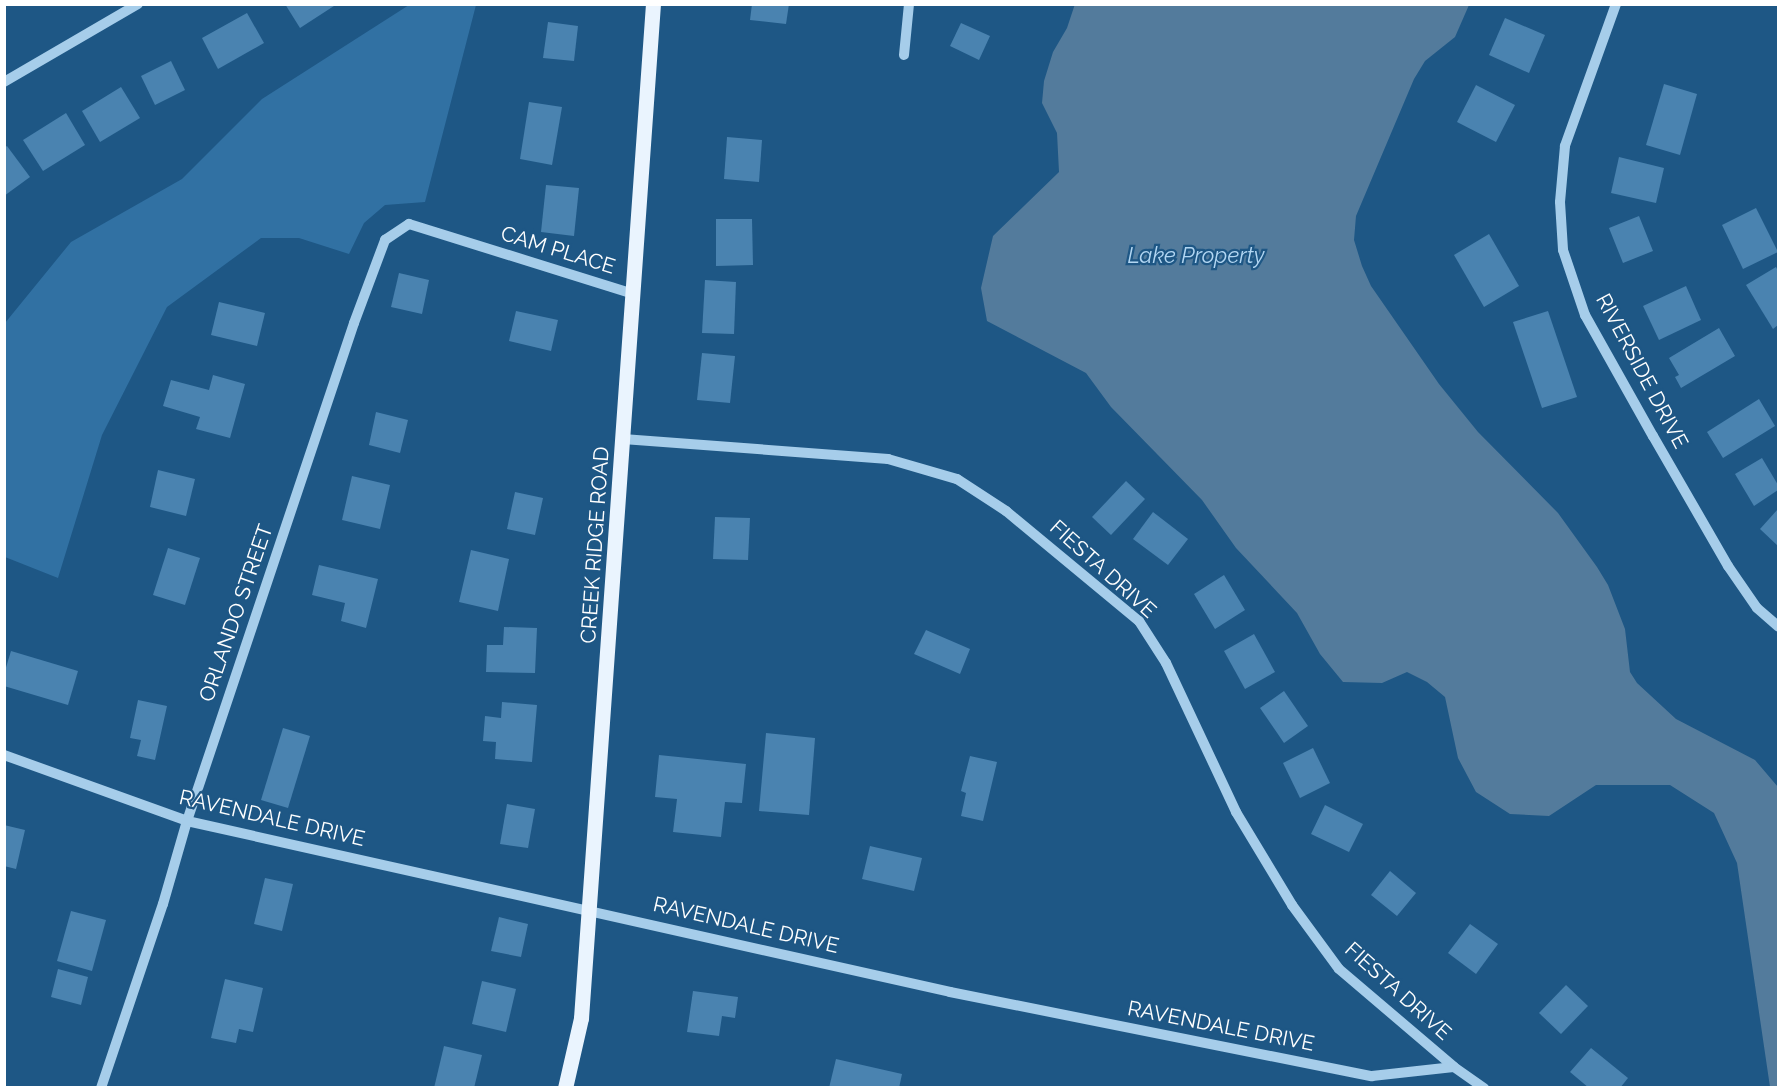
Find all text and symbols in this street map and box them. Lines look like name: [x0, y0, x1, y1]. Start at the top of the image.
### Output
street label: CAM PLACE: [498, 221, 618, 279]
water label: Lake Property: [1128, 243, 1264, 269]
street label: RIVERSIDE DRIVE: [1591, 289, 1693, 453]
street label: CREEK RIDGE ROAD: [576, 445, 614, 645]
street label: FIESTA DRIVE: [1044, 515, 1162, 623]
street label: ORLANDO STREET: [194, 521, 278, 705]
street label: RAVENDALE DRIVE: [177, 784, 367, 852]
street label: RAVENDALE DRIVE: [651, 891, 841, 959]
street label: FIESTA DRIVE: [1339, 937, 1457, 1045]
street label: RAVENDALE DRIVE: [1125, 996, 1317, 1056]

